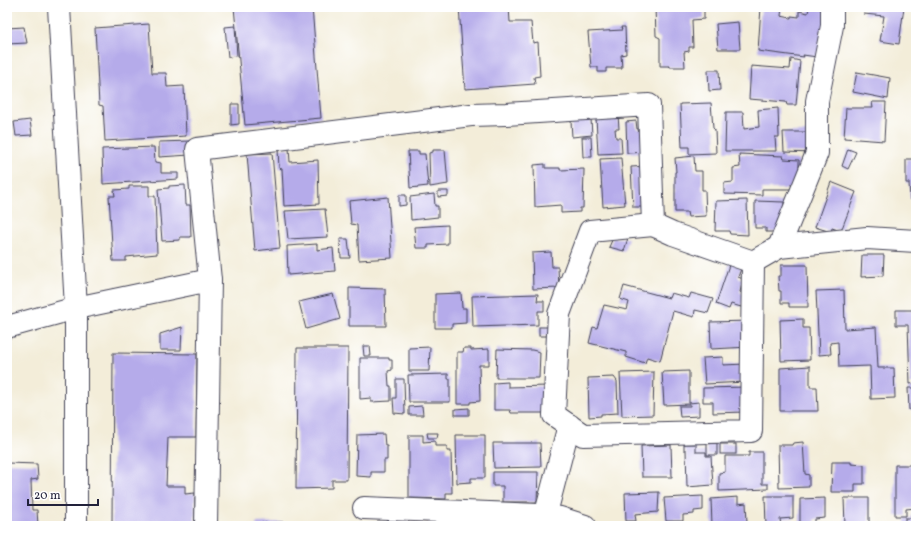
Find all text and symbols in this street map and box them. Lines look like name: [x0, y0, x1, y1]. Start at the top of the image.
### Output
scale bar: [28, 481, 98, 507]
text: 20 m: [34, 488, 61, 504]

